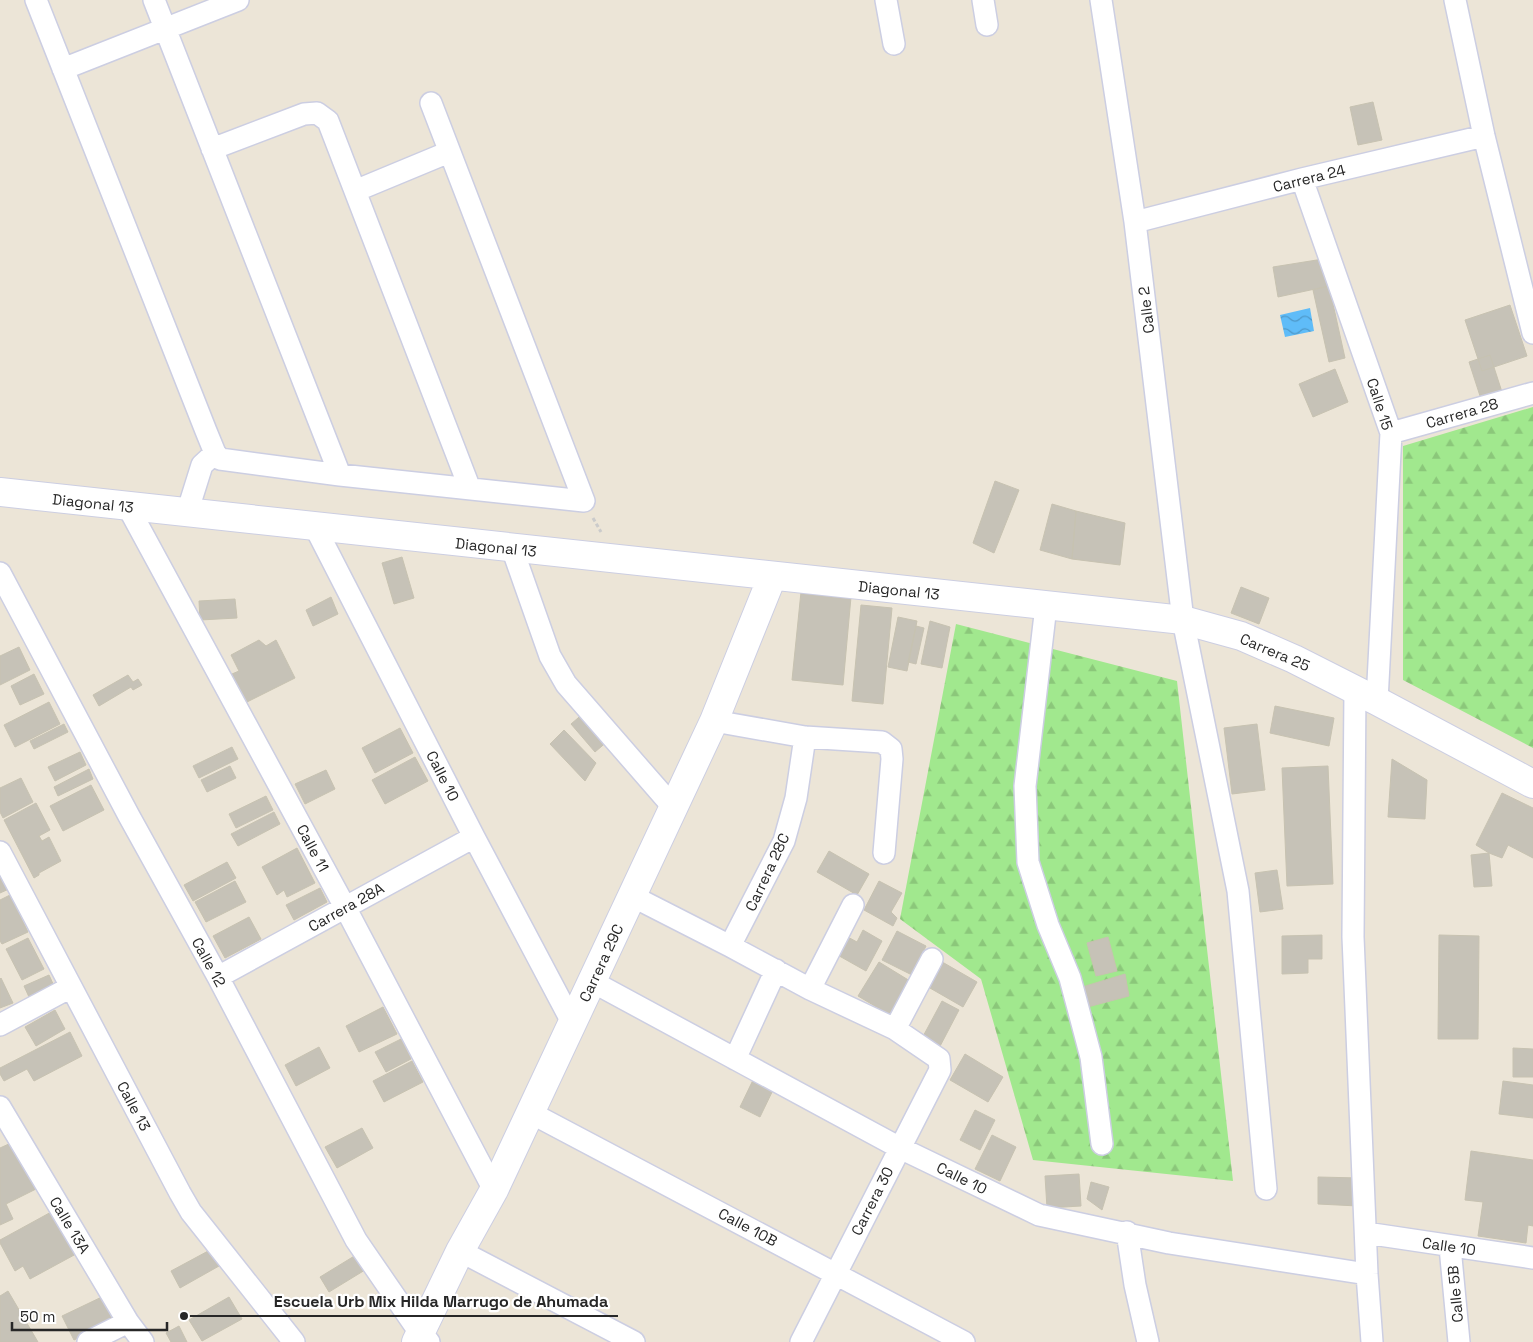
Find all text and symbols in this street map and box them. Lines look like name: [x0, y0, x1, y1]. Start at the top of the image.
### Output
street label: Carrera 24: [1271, 160, 1347, 196]
street label: Calle 2: [1134, 285, 1158, 335]
street label: Calle 15: [1363, 376, 1397, 432]
street label: Carrera 28: [1424, 394, 1500, 432]
street label: Diagonal 13: [51, 489, 135, 517]
street label: Diagonal 13: [454, 533, 538, 561]
street label: Diagonal 13: [857, 576, 941, 604]
street label: Carrera 25: [1237, 629, 1313, 675]
street label: Calle 10: [422, 748, 464, 804]
street label: Calle 11: [293, 821, 333, 875]
street label: Carrera 28C: [741, 830, 793, 914]
street label: Carrera 28A: [305, 878, 388, 936]
street label: Carrera 29C: [575, 921, 627, 1005]
street label: Calle 12: [188, 934, 230, 990]
street label: Calle 13: [113, 1078, 155, 1134]
street label: Calle 10: [933, 1158, 991, 1198]
street label: Carrera 30: [847, 1163, 897, 1239]
street label: Calle 13A: [46, 1193, 95, 1257]
street label: Calle 10B: [715, 1204, 781, 1250]
street label: Calle 10: [1421, 1233, 1477, 1259]
street label: Calle 5B: [1443, 1265, 1467, 1323]
callout: Escuela Urb Mix Hilda Marrugo de Ahumada: [263, 1285, 618, 1316]
text: Escuela Urb Mix Hilda Marrugo de Ahumada: [274, 1291, 608, 1312]
scale bar: [12, 1300, 168, 1332]
text: 50 m: [20, 1307, 55, 1326]

